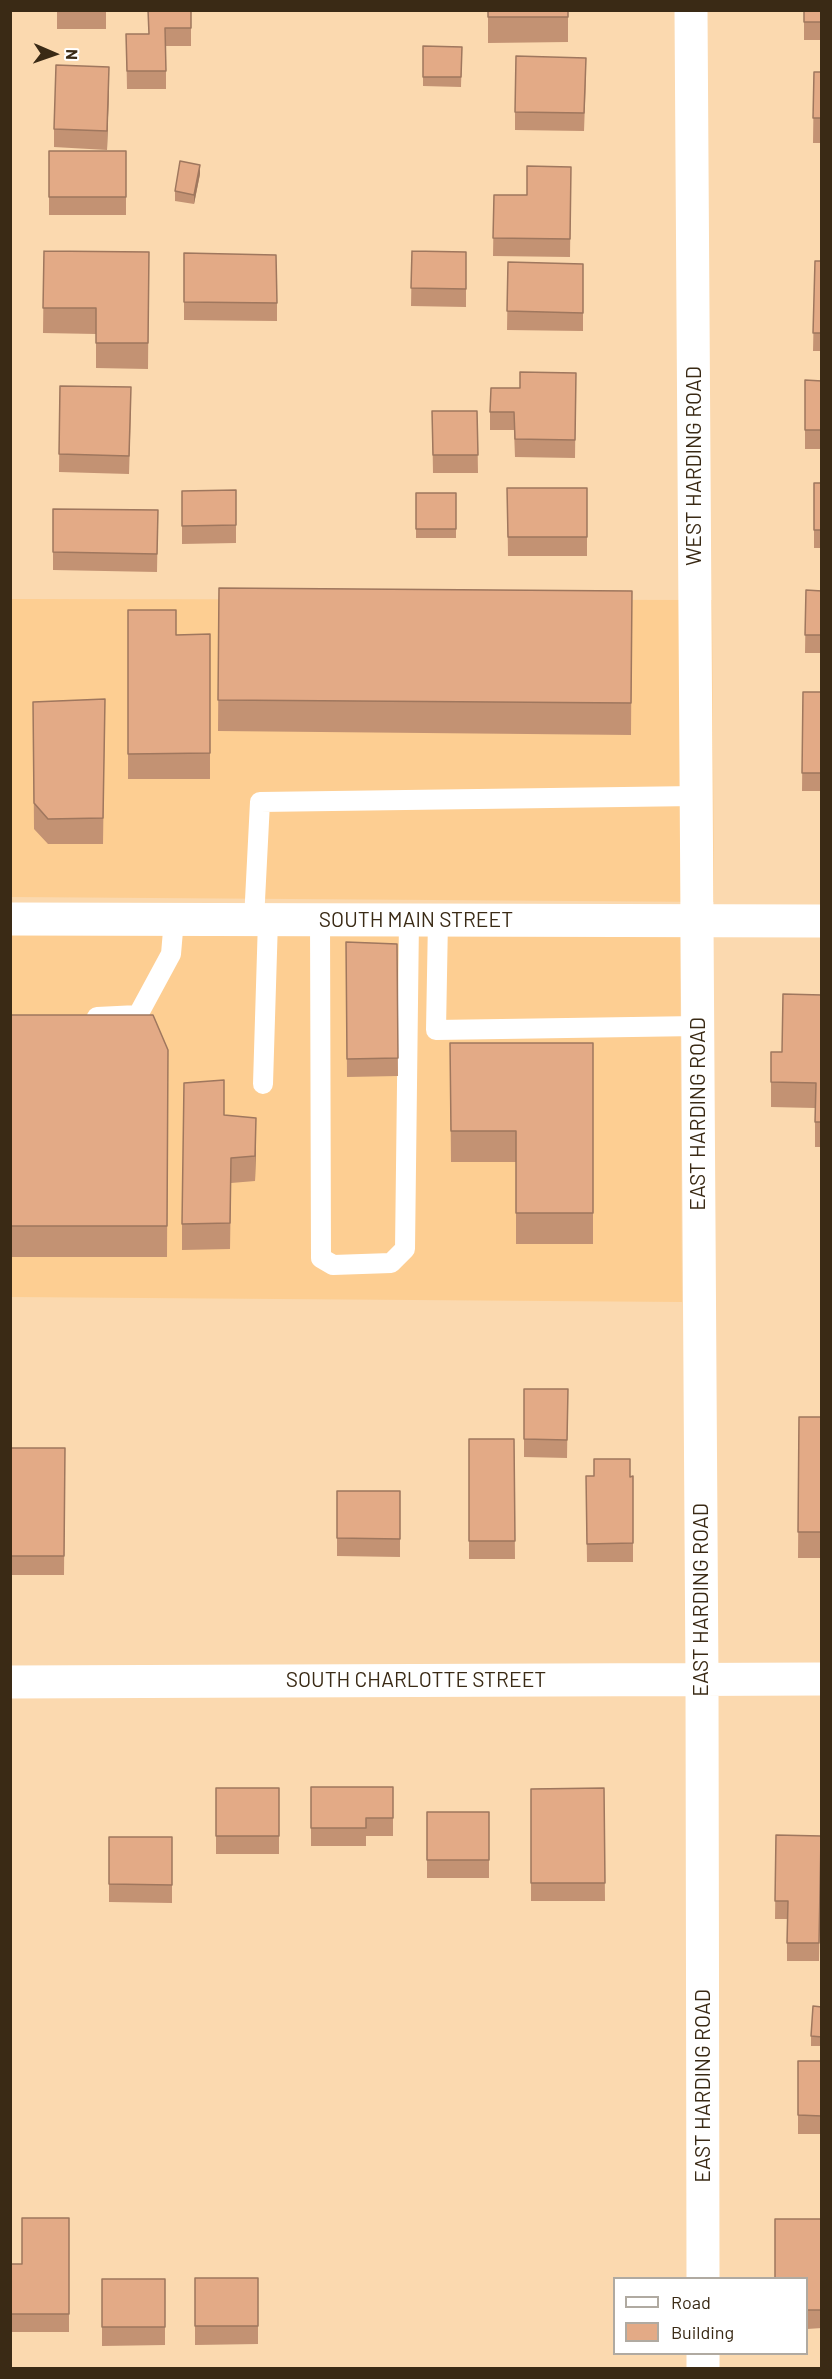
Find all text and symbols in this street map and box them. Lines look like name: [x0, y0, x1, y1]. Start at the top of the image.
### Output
north arrow: [24, 24, 84, 84]
text: N: [63, 49, 82, 60]
street label: WEST HARDING ROAD: [681, 366, 707, 566]
street label: SOUTH MAIN STREET: [319, 907, 513, 933]
street label: EAST HARDING ROAD: [685, 1017, 711, 1211]
street label: EAST HARDING ROAD: [688, 1503, 714, 1697]
street label: SOUTH CHARLOTTE STREET: [286, 1667, 546, 1693]
street label: EAST HARDING ROAD: [690, 1989, 716, 2183]
legend: [613, 2277, 808, 2355]
text: Road: [671, 2291, 711, 2313]
text: Building: [671, 2321, 734, 2343]

